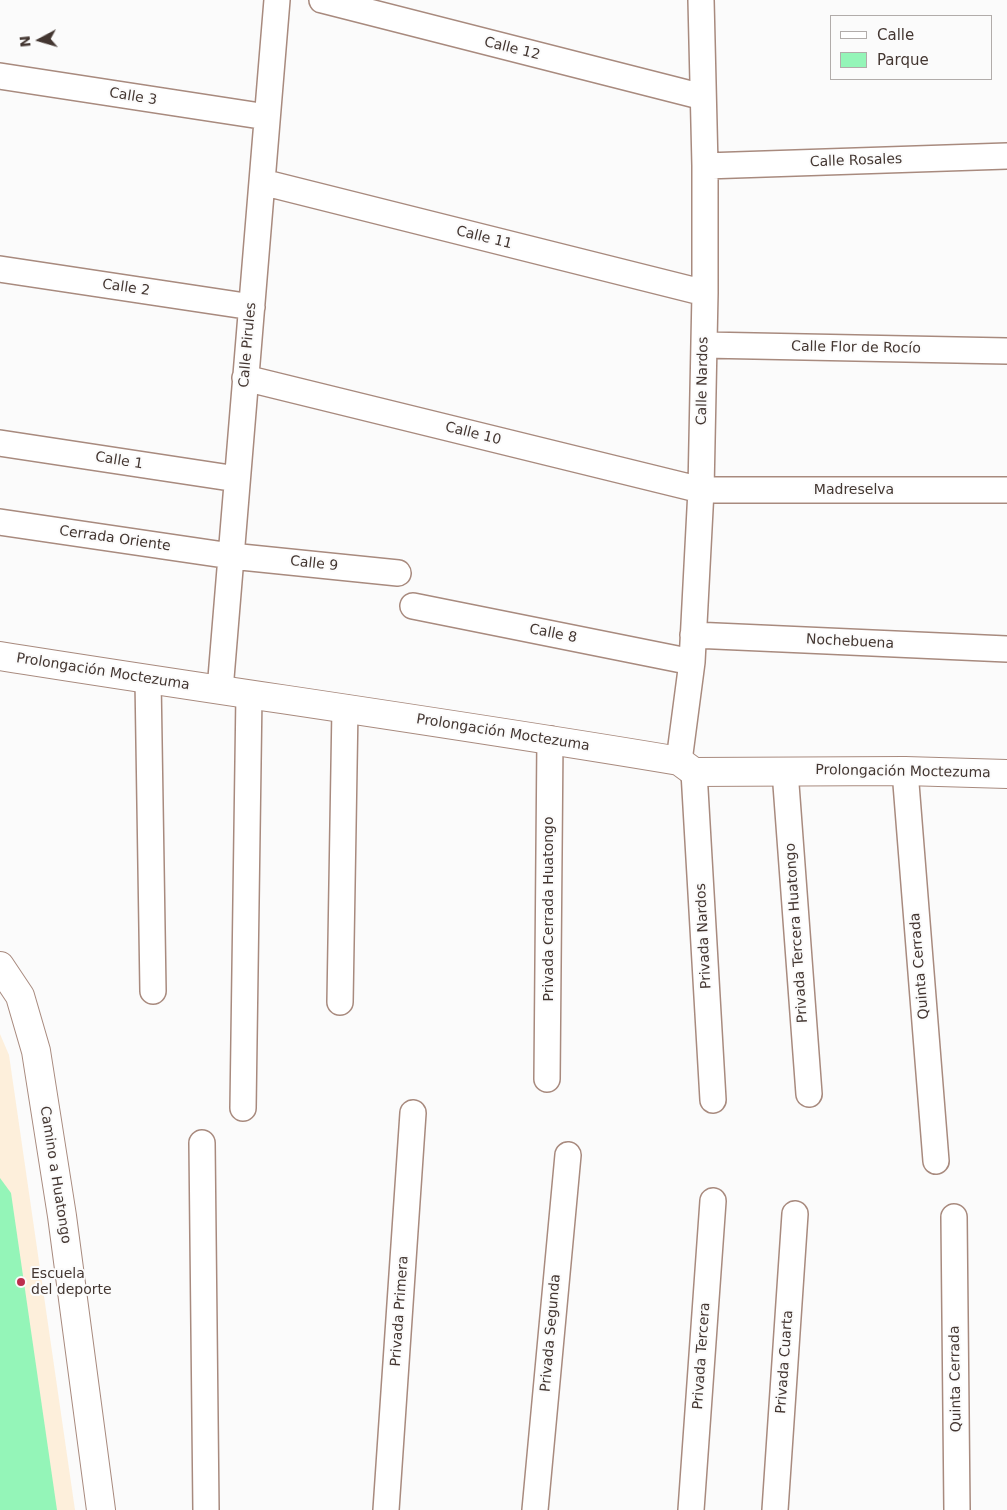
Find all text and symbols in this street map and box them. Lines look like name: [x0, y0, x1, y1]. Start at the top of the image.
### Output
north arrow: [15, 15, 65, 65]
legend: [830, 15, 992, 80]
text: Calle: [877, 26, 914, 44]
street label: Calle 12: [482, 34, 542, 64]
text: N: [17, 35, 34, 48]
text: Parque: [877, 51, 929, 69]
street label: Calle 3: [108, 85, 158, 109]
street label: Calle Rosales: [809, 151, 903, 171]
street label: Calle 11: [454, 223, 514, 253]
street label: Calle 2: [101, 276, 151, 300]
street label: Calle Pirules: [236, 302, 260, 388]
street label: Calle Nardos: [694, 337, 712, 425]
street label: Calle Flor de Rocío: [791, 338, 921, 358]
street label: Calle 10: [443, 419, 503, 449]
street label: Calle 1: [94, 449, 144, 473]
street label: Madreselva: [814, 482, 894, 498]
street label: Cerrada Oriente: [58, 523, 172, 555]
street label: Calle 9: [289, 553, 339, 575]
street label: Calle 8: [528, 621, 578, 647]
street label: Nochebuena: [806, 631, 894, 653]
street label: Prolongación Moctezuma: [15, 650, 191, 694]
street label: Prolongación Moctezuma: [415, 711, 591, 755]
street label: Prolongación Moctezuma: [815, 762, 991, 782]
street label: Privada Cerrada Huatongo: [541, 816, 557, 1002]
street label: Privada Tercera Huatongo: [782, 842, 812, 1024]
street label: Privada Nardos: [693, 883, 715, 989]
street label: Quinta Cerrada: [907, 912, 933, 1020]
street label: Camino a Huatongo: [36, 1105, 74, 1245]
street label: Privada Primera: [388, 1255, 412, 1367]
place label: Escuela del deporte: [31, 1266, 112, 1298]
street label: Privada Segunda: [537, 1273, 565, 1393]
marker: Escuela del deporte: [15, 1276, 27, 1288]
street label: Privada Tercera: [690, 1302, 714, 1410]
street label: Privada Cuarta: [773, 1310, 797, 1414]
street label: Quinta Cerrada: [947, 1325, 965, 1433]

